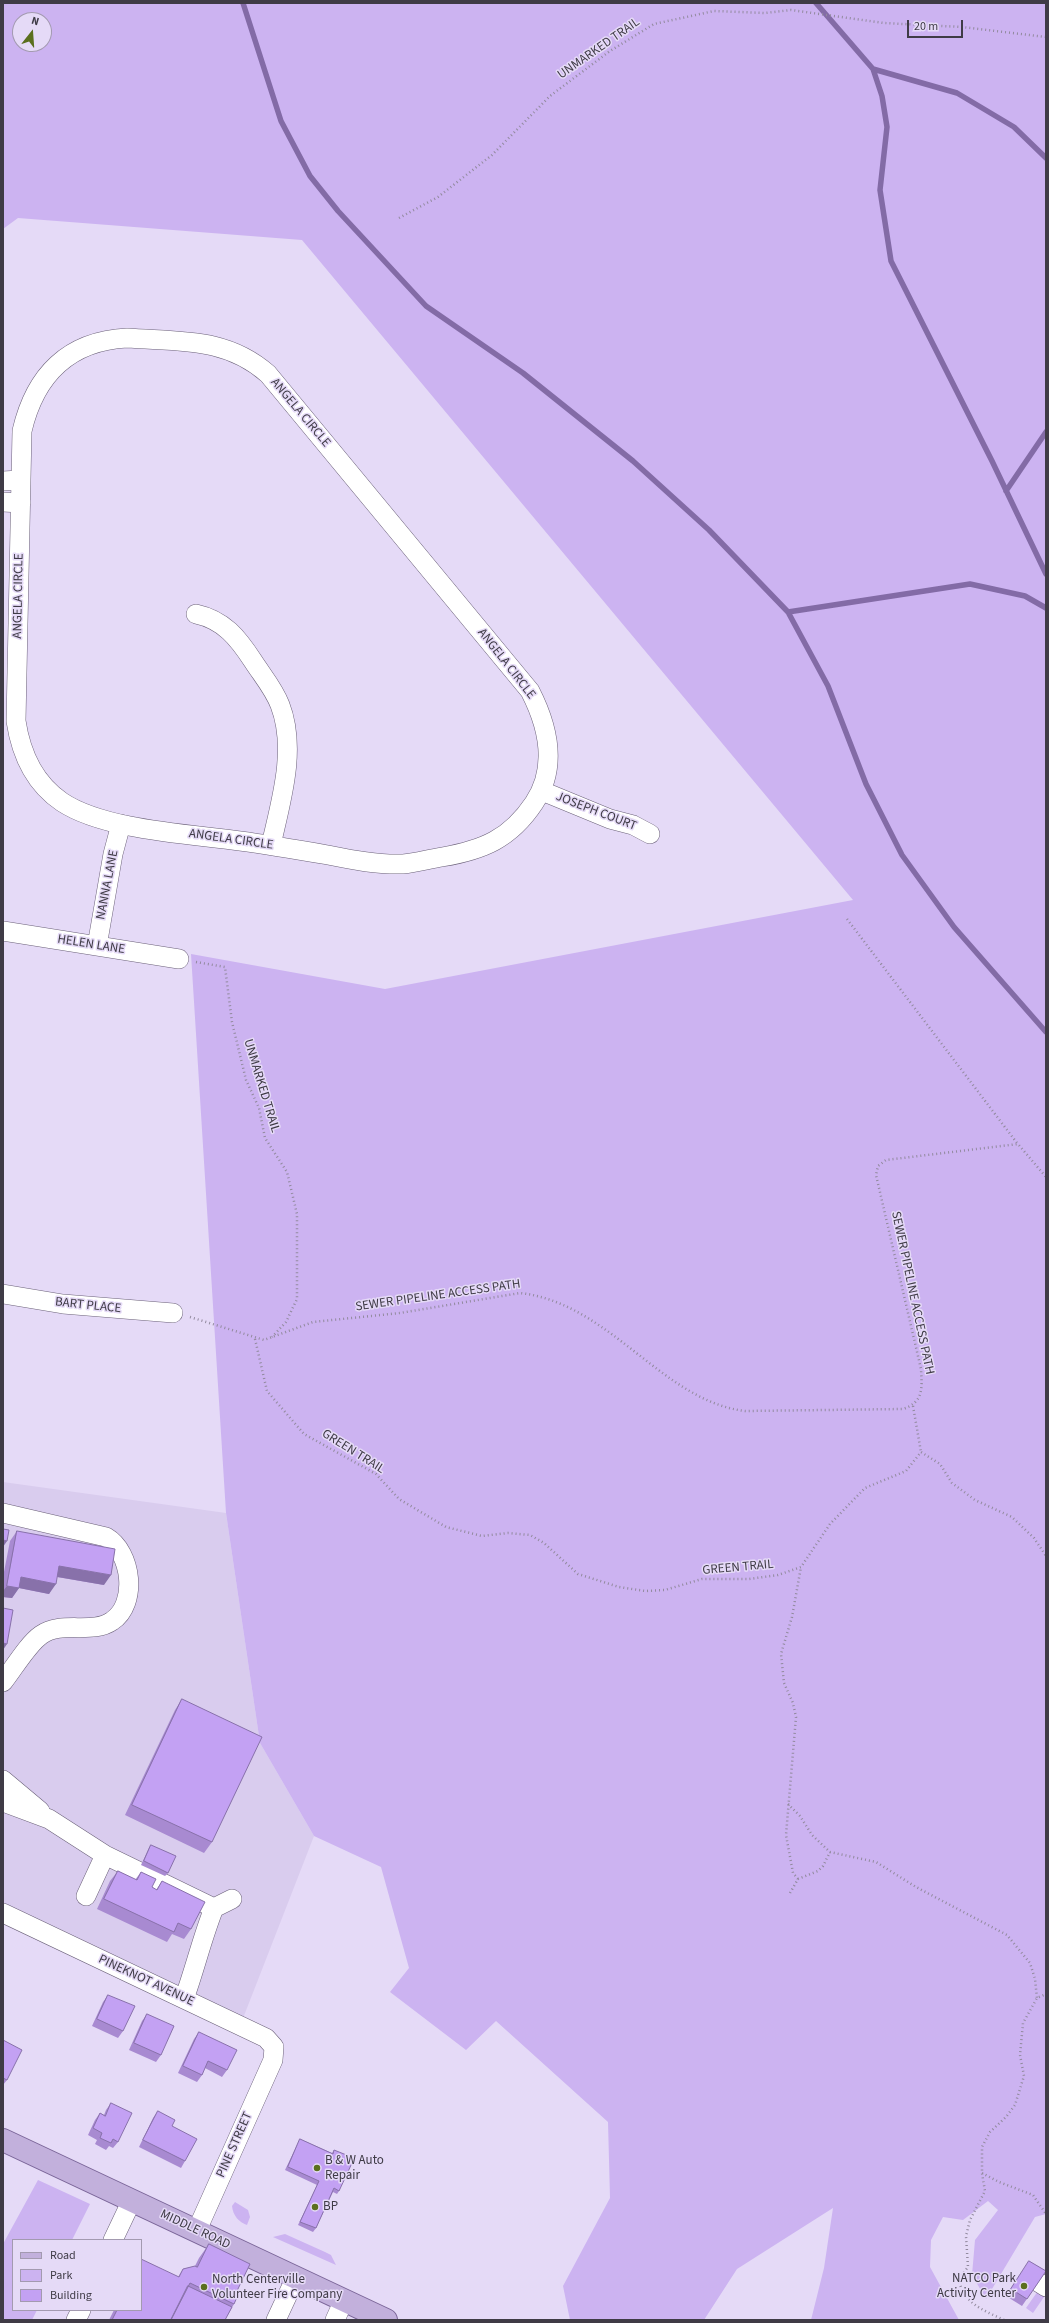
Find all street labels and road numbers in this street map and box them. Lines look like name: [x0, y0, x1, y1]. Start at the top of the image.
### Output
street label: UNMARKED TRAIL: [555, 15, 643, 83]
street label: ANGELA CIRCLE: [267, 375, 333, 451]
street label: ANGELA CIRCLE: [10, 553, 28, 639]
street label: ANGELA CIRCLE: [474, 626, 538, 702]
street label: JOSEPH COURT: [553, 789, 639, 835]
street label: ANGELA CIRCLE: [188, 826, 274, 854]
street label: NANNA LANE: [94, 849, 122, 921]
street label: HELEN LANE: [56, 932, 126, 958]
street label: UNMARKED TRAIL: [239, 1037, 283, 1135]
street label: SEWER PIPELINE ACCESS PATH: [887, 1210, 937, 1376]
street label: SEWER PIPELINE ACCESS PATH: [354, 1277, 522, 1315]
street label: BART PLACE: [54, 1295, 122, 1317]
street label: GREEN TRAIL: [319, 1427, 387, 1477]
street label: GREEN TRAIL: [702, 1557, 774, 1579]
street label: PINEKNOT AVENUE: [96, 1952, 196, 2010]
street label: PINE STREET: [214, 2110, 256, 2180]
street label: MIDDLE ROAD: [157, 2207, 233, 2253]

